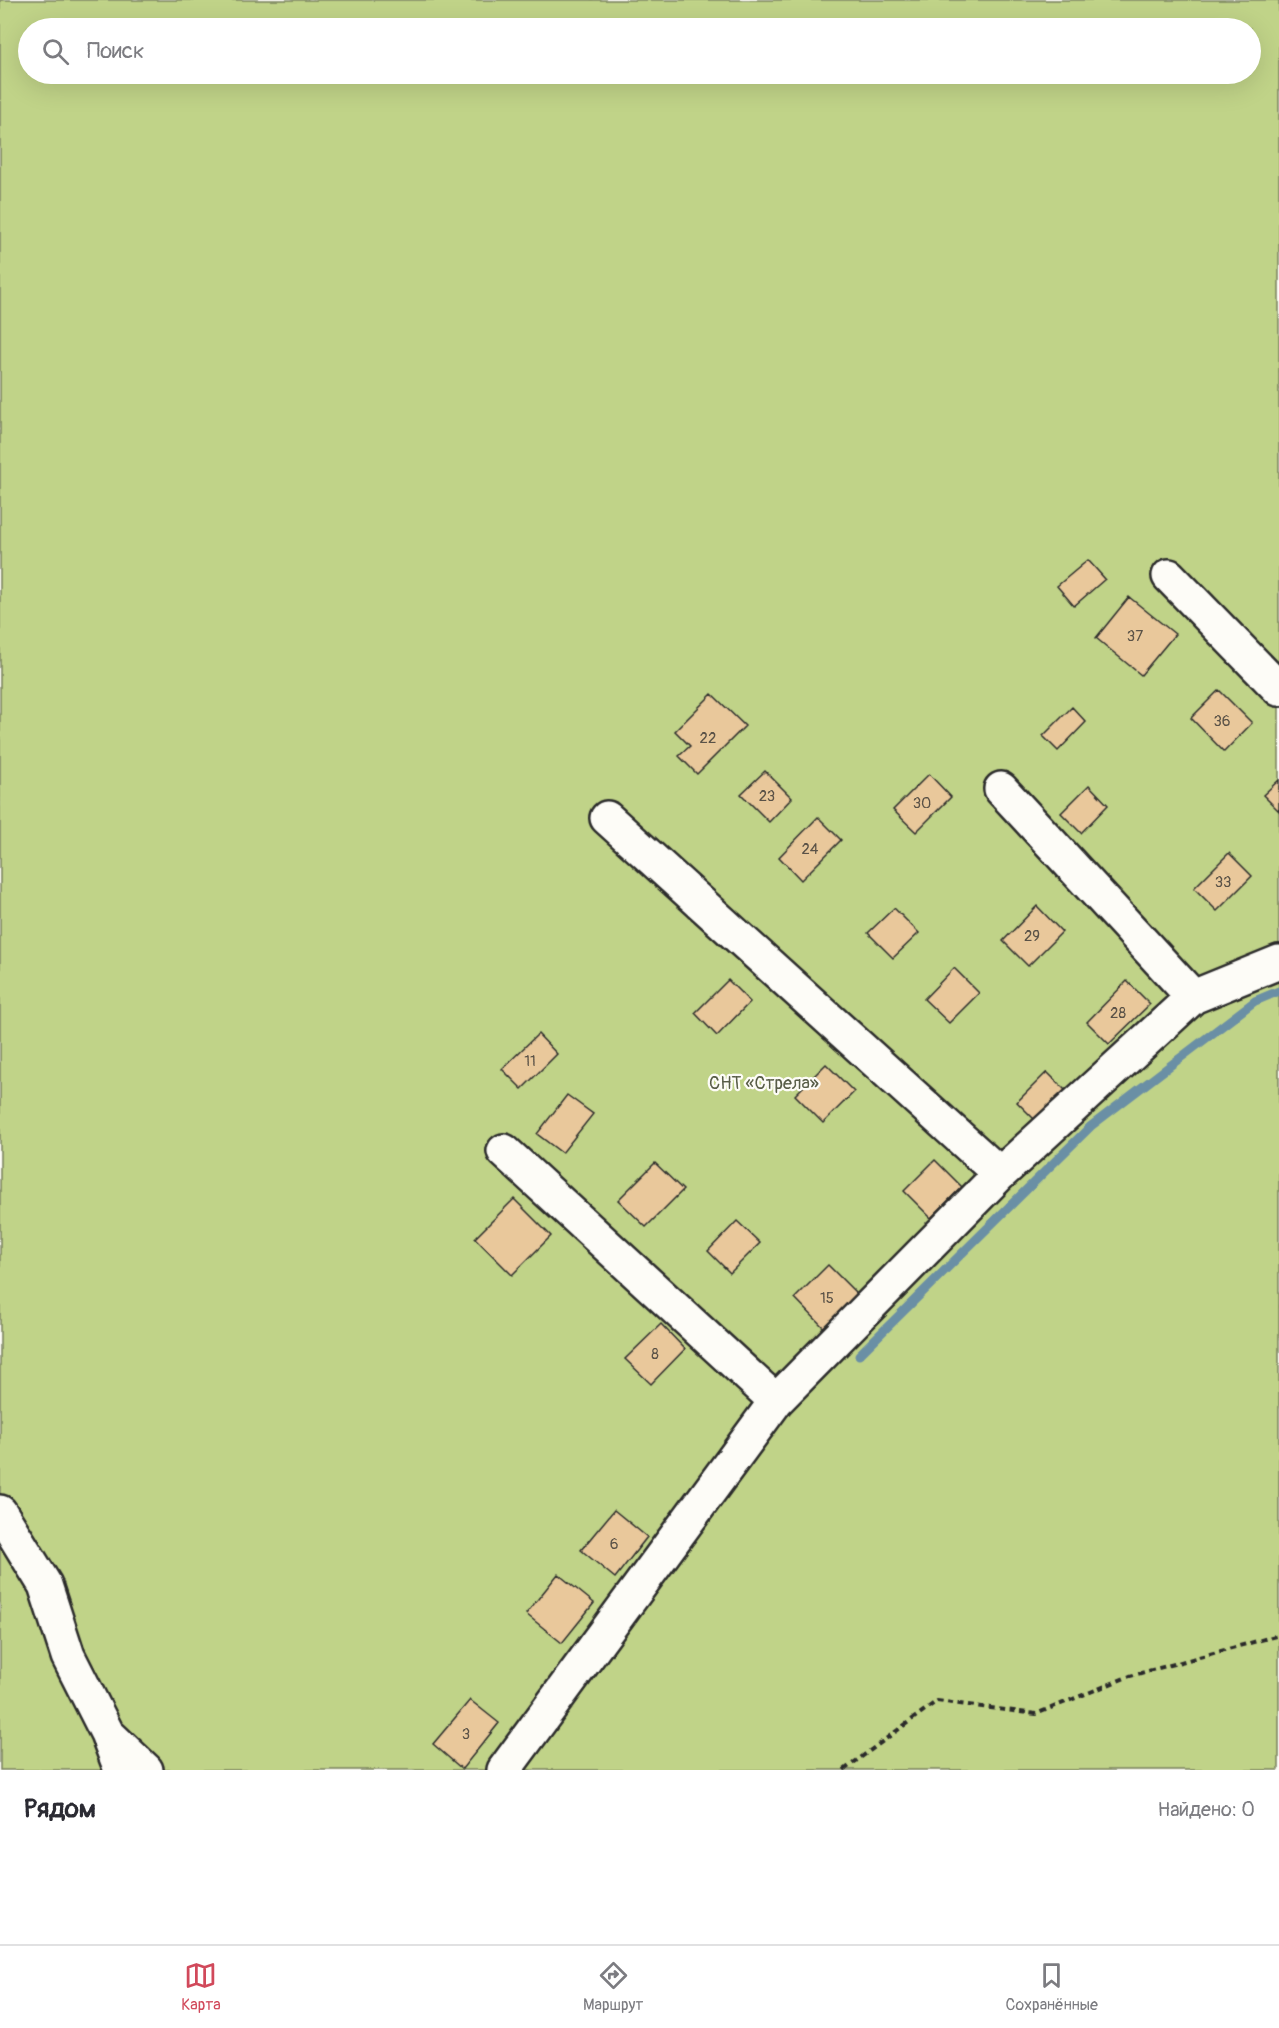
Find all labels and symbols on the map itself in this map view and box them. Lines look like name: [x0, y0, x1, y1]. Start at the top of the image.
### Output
house number: 37: [1127, 627, 1143, 646]
house number: 36: [1213, 712, 1231, 731]
house number: 22: [700, 729, 716, 748]
house number: 23: [759, 787, 775, 806]
house number: 30: [913, 794, 931, 813]
house number: 24: [801, 840, 819, 859]
house number: 33: [1215, 873, 1231, 892]
house number: 29: [1024, 927, 1040, 946]
house number: 28: [1110, 1004, 1126, 1023]
house number: 11: [524, 1052, 536, 1071]
park label: СНТ «Стрела»: [709, 1072, 819, 1095]
house number: 15: [820, 1289, 834, 1308]
house number: 8: [651, 1345, 659, 1364]
house number: 6: [610, 1535, 618, 1554]
house number: 3: [462, 1725, 470, 1744]

